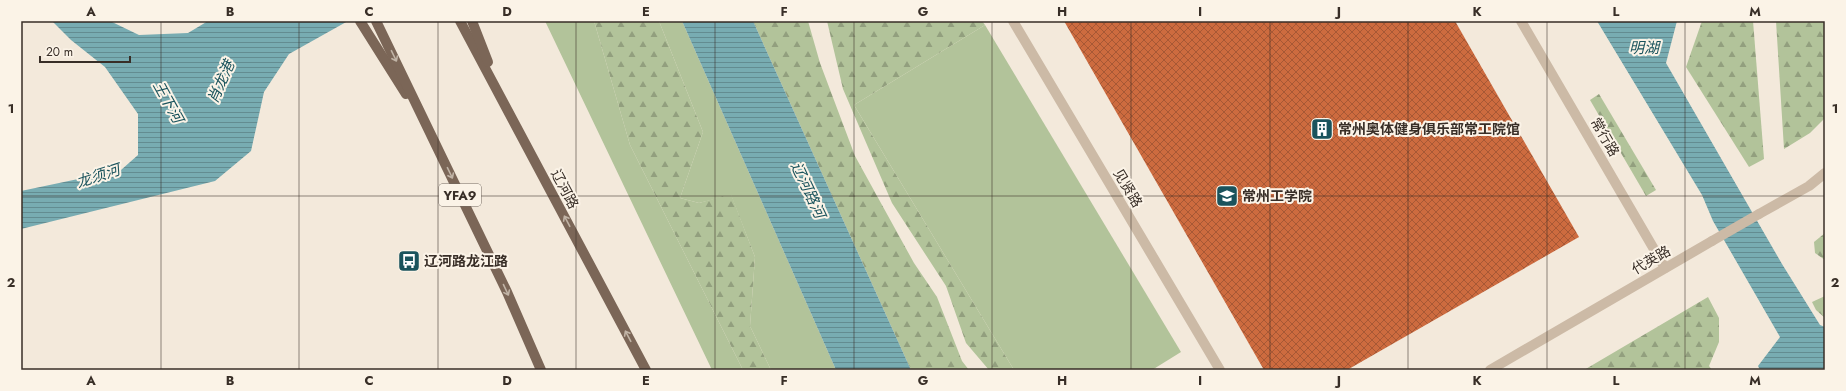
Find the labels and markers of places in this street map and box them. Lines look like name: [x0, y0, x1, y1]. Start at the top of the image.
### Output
building icon: 常州奥体健身俱乐部常工院馆: [1309, 116, 1335, 142]
place label: 常州奥体健身俱乐部常工院馆: [1338, 119, 1520, 139]
school or university icon: 常州工学院: [1214, 183, 1240, 209]
place label: 常州工学院: [1242, 186, 1312, 206]
bus stop icon: 辽河路龙江路: [396, 248, 422, 274]
place label: 辽河路龙江路: [424, 251, 508, 271]

